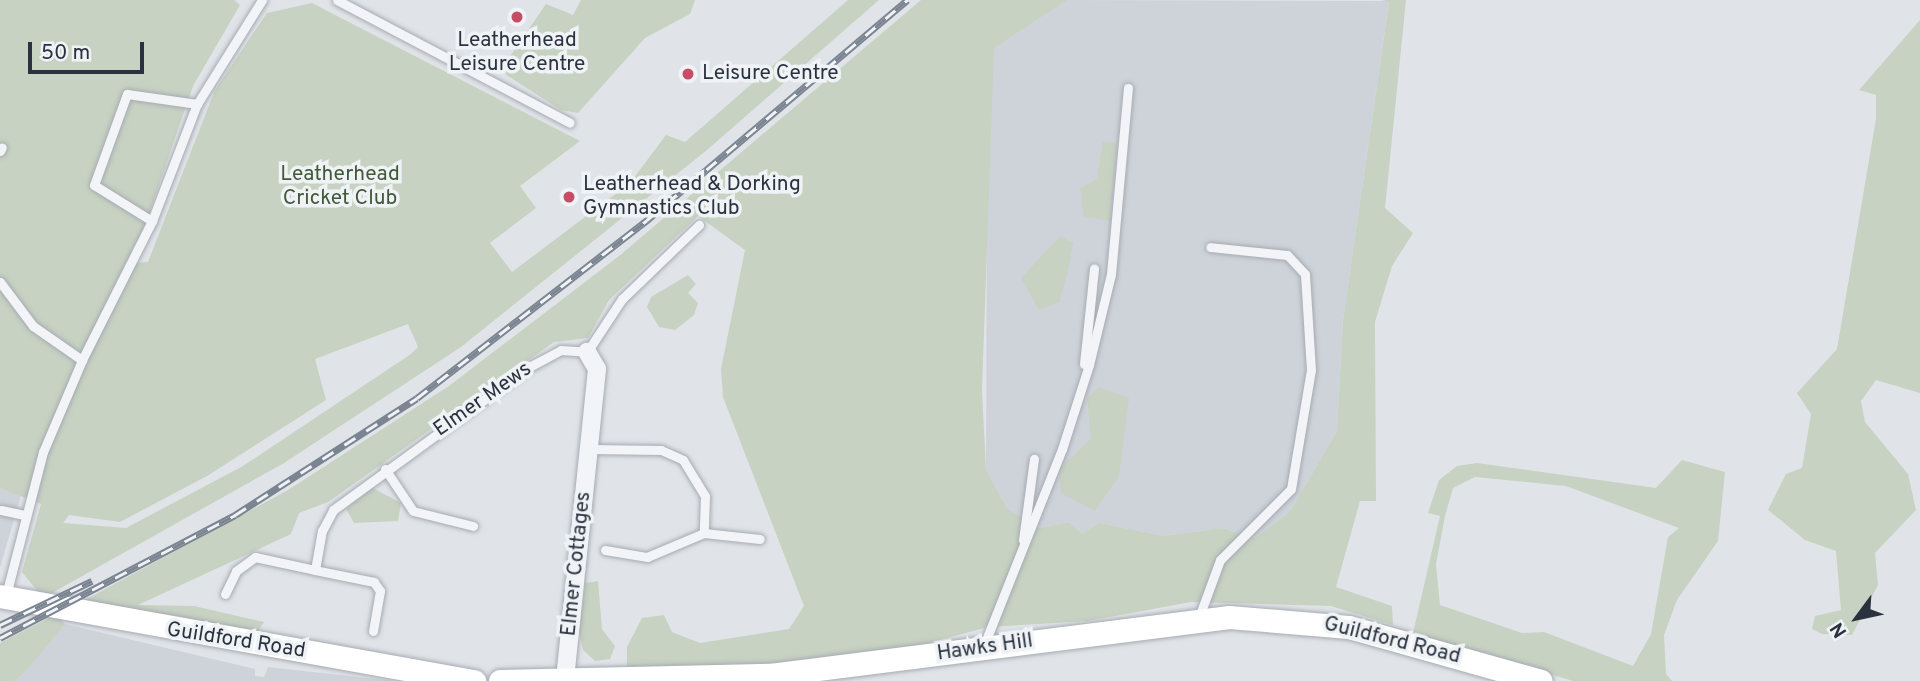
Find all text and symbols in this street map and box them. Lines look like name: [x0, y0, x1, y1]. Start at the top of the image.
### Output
marker: Leatherhead Leisure Centre: [509, 9, 525, 25]
scale bar: [32, 28, 147, 72]
place label: Leatherhead Leisure Centre: [449, 28, 585, 78]
text: 50 m: [41, 40, 90, 67]
place label: Leisure Centre: [702, 61, 839, 87]
marker: Leisure Centre: [680, 66, 696, 82]
park label: Leatherhead Cricket Club: [280, 162, 400, 212]
place label: Leatherhead & Dorking Gymnastics Club: [583, 172, 801, 222]
marker: Leatherhead & Dorking Gymnastics Club: [561, 189, 577, 205]
street label: Elmer Mews: [429, 357, 537, 443]
street label: Elmer Cottages: [557, 490, 597, 638]
north arrow: [1822, 583, 1892, 653]
street label: Guildford Road: [1321, 612, 1463, 670]
text: N: [1826, 617, 1853, 642]
street label: Guildford Road: [165, 618, 307, 664]
street label: Hawks Hill: [935, 629, 1035, 667]

